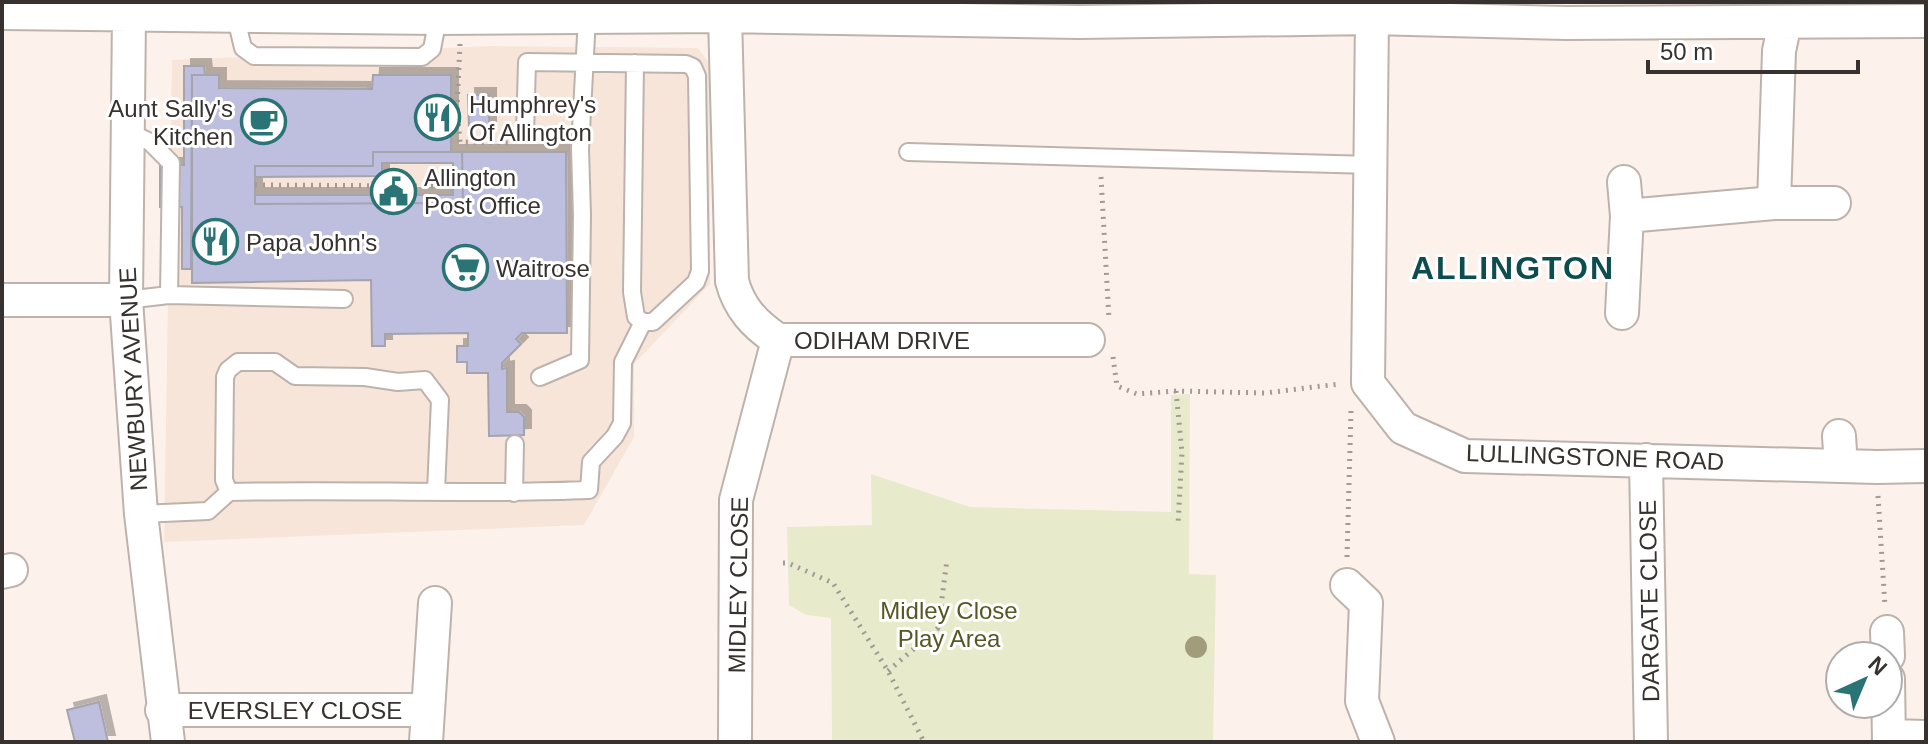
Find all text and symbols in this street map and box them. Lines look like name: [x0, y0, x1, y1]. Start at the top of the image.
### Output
scale bar: [1648, 24, 1858, 74]
text: 50 m: [1660, 38, 1713, 65]
place label: Humphrey's Of Allington: [469, 91, 596, 146]
restaurant icon: Humphrey's Of Allington: [414, 94, 462, 142]
place label: Aunt Sally's Kitchen: [108, 95, 233, 150]
cafe icon: Aunt Sally's Kitchen: [240, 98, 288, 146]
place label: Allington Post Office: [424, 164, 541, 219]
public building icon: Allington Post Office: [369, 167, 417, 215]
restaurant icon: Papa John's: [191, 218, 239, 266]
place label: Papa John's: [246, 229, 377, 256]
supermarket icon: Waitrose: [441, 244, 489, 292]
district label: ALLINGTON: [1411, 250, 1615, 286]
place label: Waitrose: [496, 255, 590, 282]
street label: NEWBURY AVENUE: [114, 266, 152, 492]
street label: ODIHAM DRIVE: [794, 327, 970, 354]
street label: LULLINGSTONE ROAD: [1465, 439, 1725, 475]
street label: MIDLEY CLOSE: [723, 496, 753, 674]
street label: DARGATE CLOSE: [1634, 500, 1664, 702]
park label: Midley Close Play Area: [880, 597, 1018, 652]
north arrow: [1824, 640, 1904, 720]
text: N: [1863, 651, 1892, 680]
street label: EVERSLEY CLOSE: [188, 697, 402, 724]

